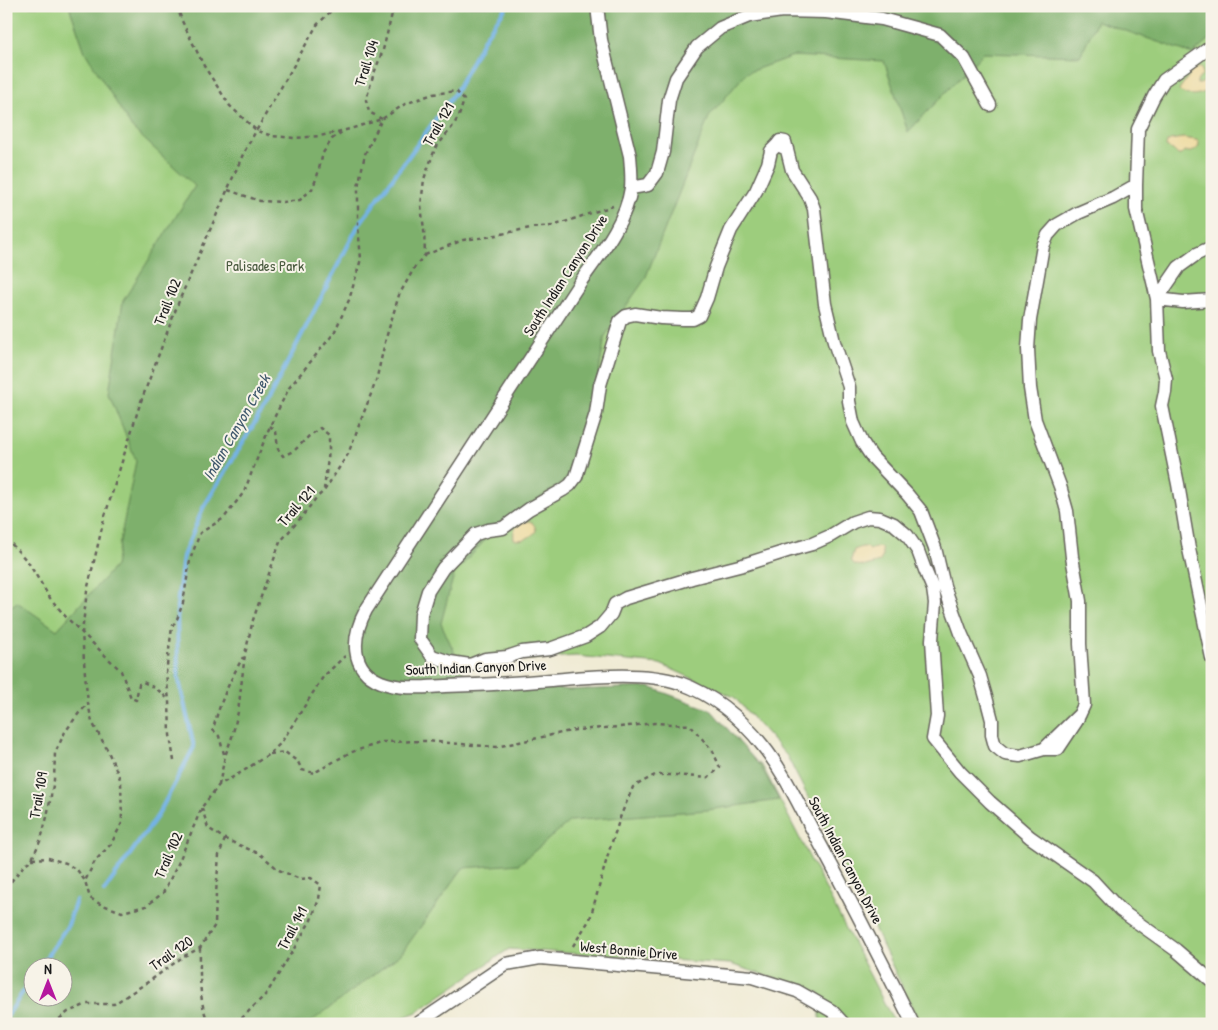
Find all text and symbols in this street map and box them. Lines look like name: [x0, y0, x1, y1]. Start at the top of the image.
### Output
street label: Trail 104: [349, 37, 383, 89]
street label: Trail 121: [417, 98, 459, 150]
street label: South Indian Canyon Drive: [518, 210, 612, 340]
park label: Palisades Park: [226, 255, 304, 276]
street label: Trail 102: [148, 276, 186, 328]
water label: Indian Canyon Creek: [197, 369, 276, 484]
street label: Trail 121: [273, 481, 319, 531]
street label: South Indian Canyon Drive: [405, 654, 547, 680]
street label: Trail 109: [24, 769, 53, 820]
street label: South Indian Canyon Drive: [804, 793, 888, 927]
street label: Trail 102: [149, 828, 187, 882]
street label: Trail 141: [272, 903, 312, 953]
street label: Trail 120: [145, 930, 197, 976]
street label: West Bonnie Drive: [579, 935, 679, 965]
north arrow: [22, 958, 72, 1008]
text: N: [44, 959, 52, 978]

